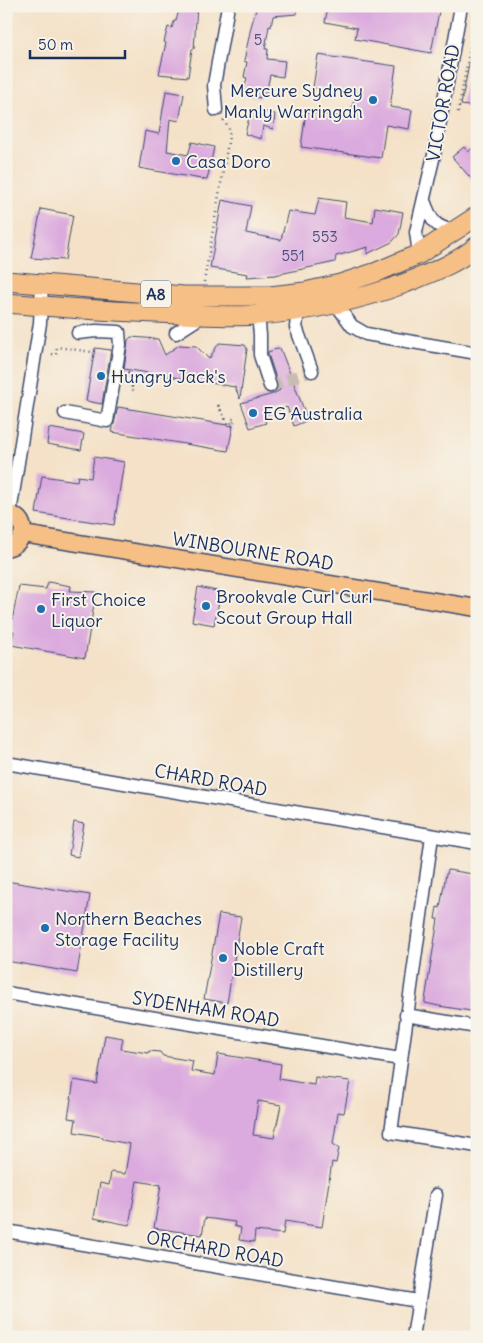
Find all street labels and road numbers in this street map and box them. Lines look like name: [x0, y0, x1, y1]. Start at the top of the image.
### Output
street label: VICTOR ROAD: [421, 42, 465, 164]
road number: A8: [141, 280, 171, 308]
street label: WINBOURNE ROAD: [171, 527, 335, 575]
street label: CHARD ROAD: [153, 759, 269, 801]
street label: SYDENHAM ROAD: [131, 986, 281, 1032]
street label: ORCHARD ROAD: [144, 1226, 286, 1272]

